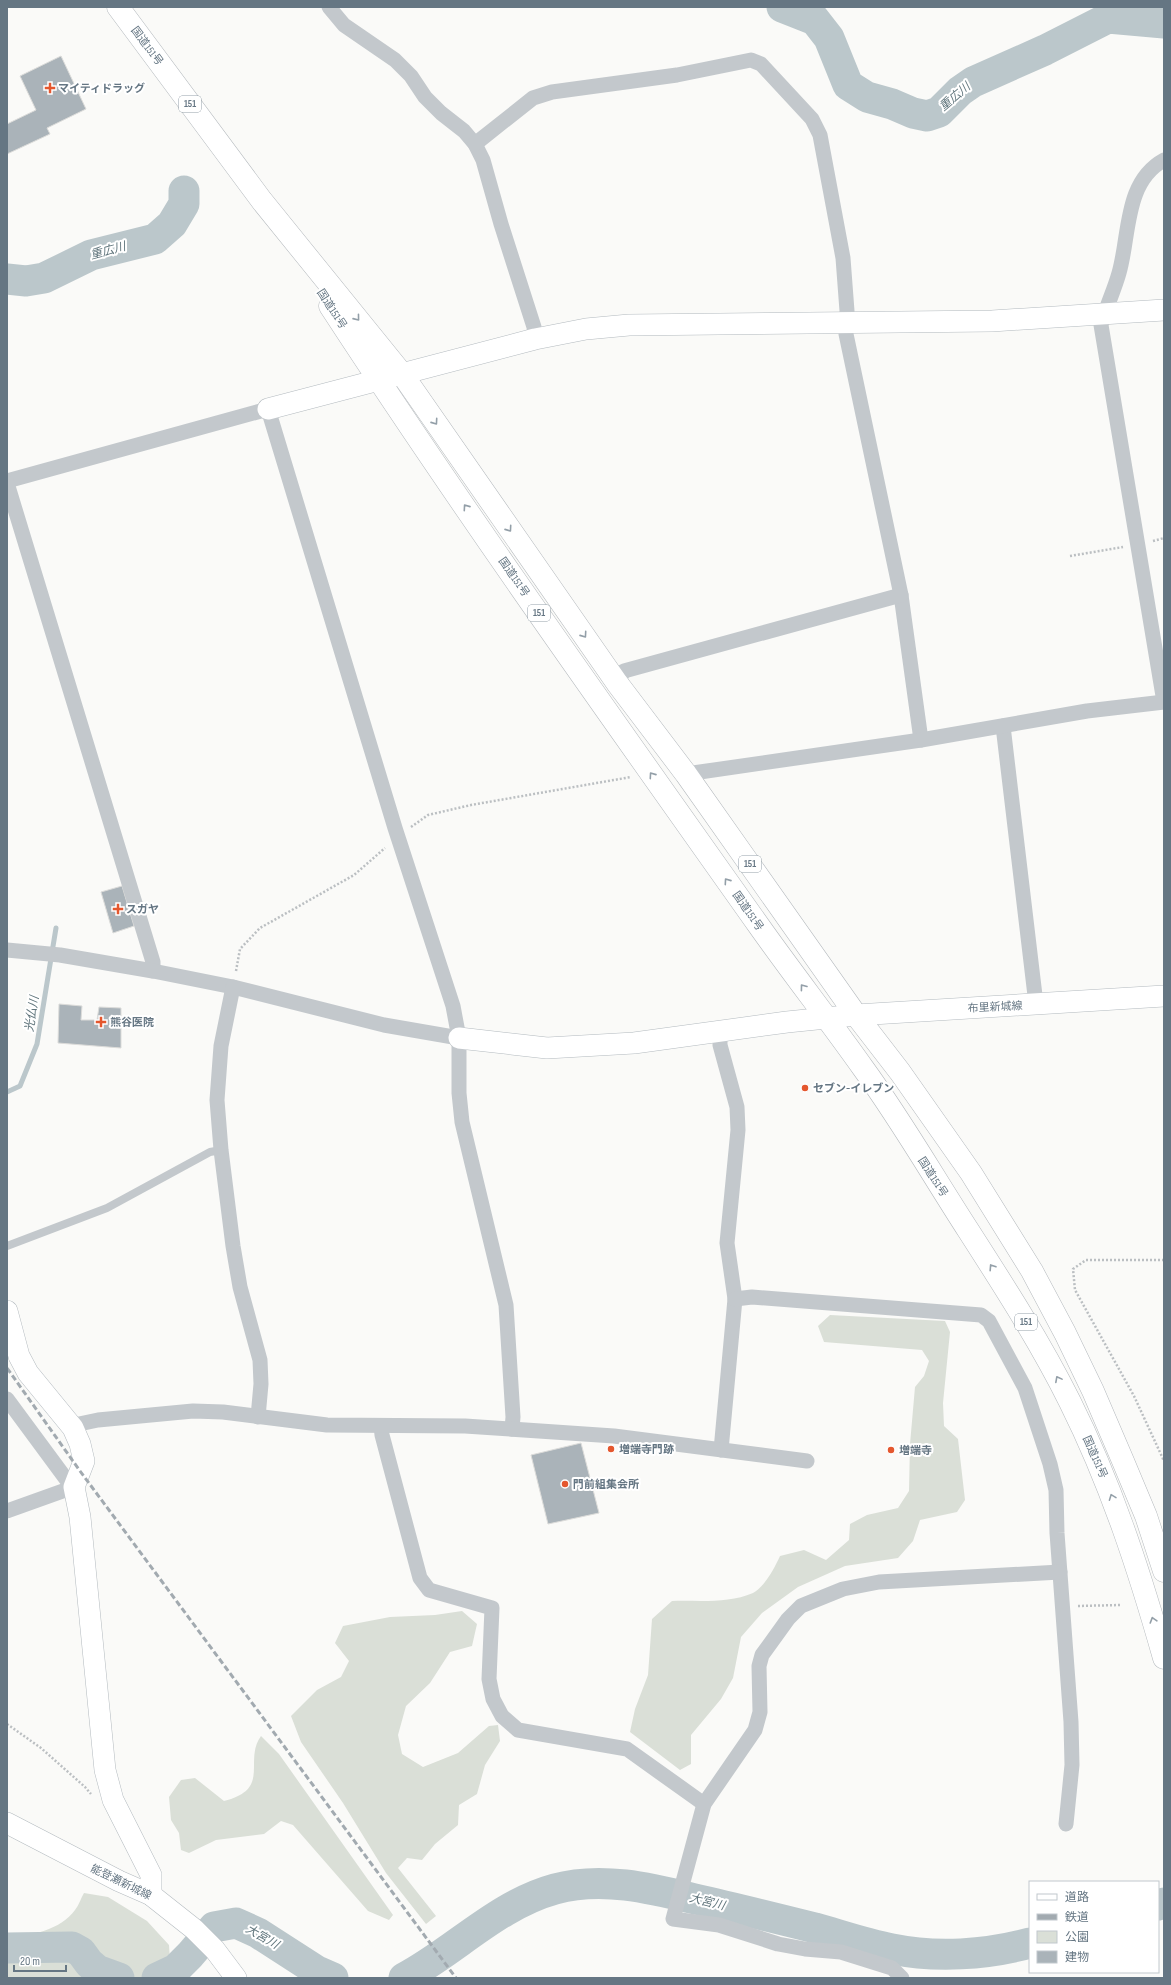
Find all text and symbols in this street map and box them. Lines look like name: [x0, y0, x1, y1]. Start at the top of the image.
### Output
street label: 国道151号: [128, 24, 166, 68]
water label: 重広川: [936, 78, 975, 114]
place label: マイティドラッグ: [58, 82, 145, 95]
marker: マイティドラッグ: [45, 83, 55, 93]
road number: 151: [179, 96, 201, 112]
water label: 重広川: [89, 239, 129, 263]
street label: 国道151号: [314, 287, 350, 331]
one-way arrow: [352, 314, 359, 321]
one-way arrow: [430, 418, 438, 425]
one-way arrow: [463, 504, 471, 511]
one-way arrow: [504, 524, 511, 531]
street label: 国道151号: [496, 555, 532, 599]
road number: 151: [528, 605, 550, 621]
one-way arrow: [579, 631, 586, 638]
one-way arrow: [650, 772, 657, 779]
road number: 151: [739, 856, 761, 872]
one-way arrow: [724, 878, 732, 885]
street label: 国道151号: [730, 889, 766, 933]
place label: スガヤ: [126, 903, 159, 916]
marker: スガヤ: [113, 904, 123, 914]
one-way arrow: [800, 984, 807, 991]
water label: 光仏川: [22, 993, 43, 1033]
street label: 布里新城線: [967, 999, 1023, 1015]
marker: 熊谷医院: [95, 1016, 107, 1028]
place label: 熊谷医院: [110, 1016, 154, 1029]
place label: セブン-イレブン: [813, 1082, 894, 1095]
marker: セブン-イレブン: [800, 1083, 810, 1093]
street label: 国道151号: [915, 1155, 951, 1199]
one-way arrow: [989, 1264, 996, 1271]
road number: 151: [1015, 1314, 1037, 1330]
one-way arrow: [1055, 1376, 1062, 1383]
street label: 国道151号: [1080, 1434, 1110, 1480]
place label: 増端寺門跡: [619, 1443, 674, 1456]
marker: 増端寺門跡: [606, 1444, 616, 1454]
place label: 増端寺: [899, 1444, 932, 1457]
marker: 増端寺: [886, 1445, 896, 1455]
place label: 門前組集会所: [573, 1478, 639, 1491]
marker: 門前組集会所: [560, 1479, 570, 1489]
one-way arrow: [1108, 1494, 1116, 1501]
one-way arrow: [1149, 1617, 1158, 1624]
street label: 能登瀬新城線: [88, 1862, 154, 1902]
legend: [1029, 1881, 1159, 1973]
water label: 大宮川: [688, 1890, 728, 1914]
text: 道路: [1065, 1890, 1089, 1905]
text: 鉄道: [1065, 1910, 1089, 1925]
water label: 大宮川: [243, 1922, 283, 1953]
text: 公園: [1065, 1930, 1089, 1945]
scale bar: [14, 1947, 66, 1973]
text: 建物: [1065, 1950, 1089, 1965]
text: 20 m: [20, 1954, 40, 1969]

